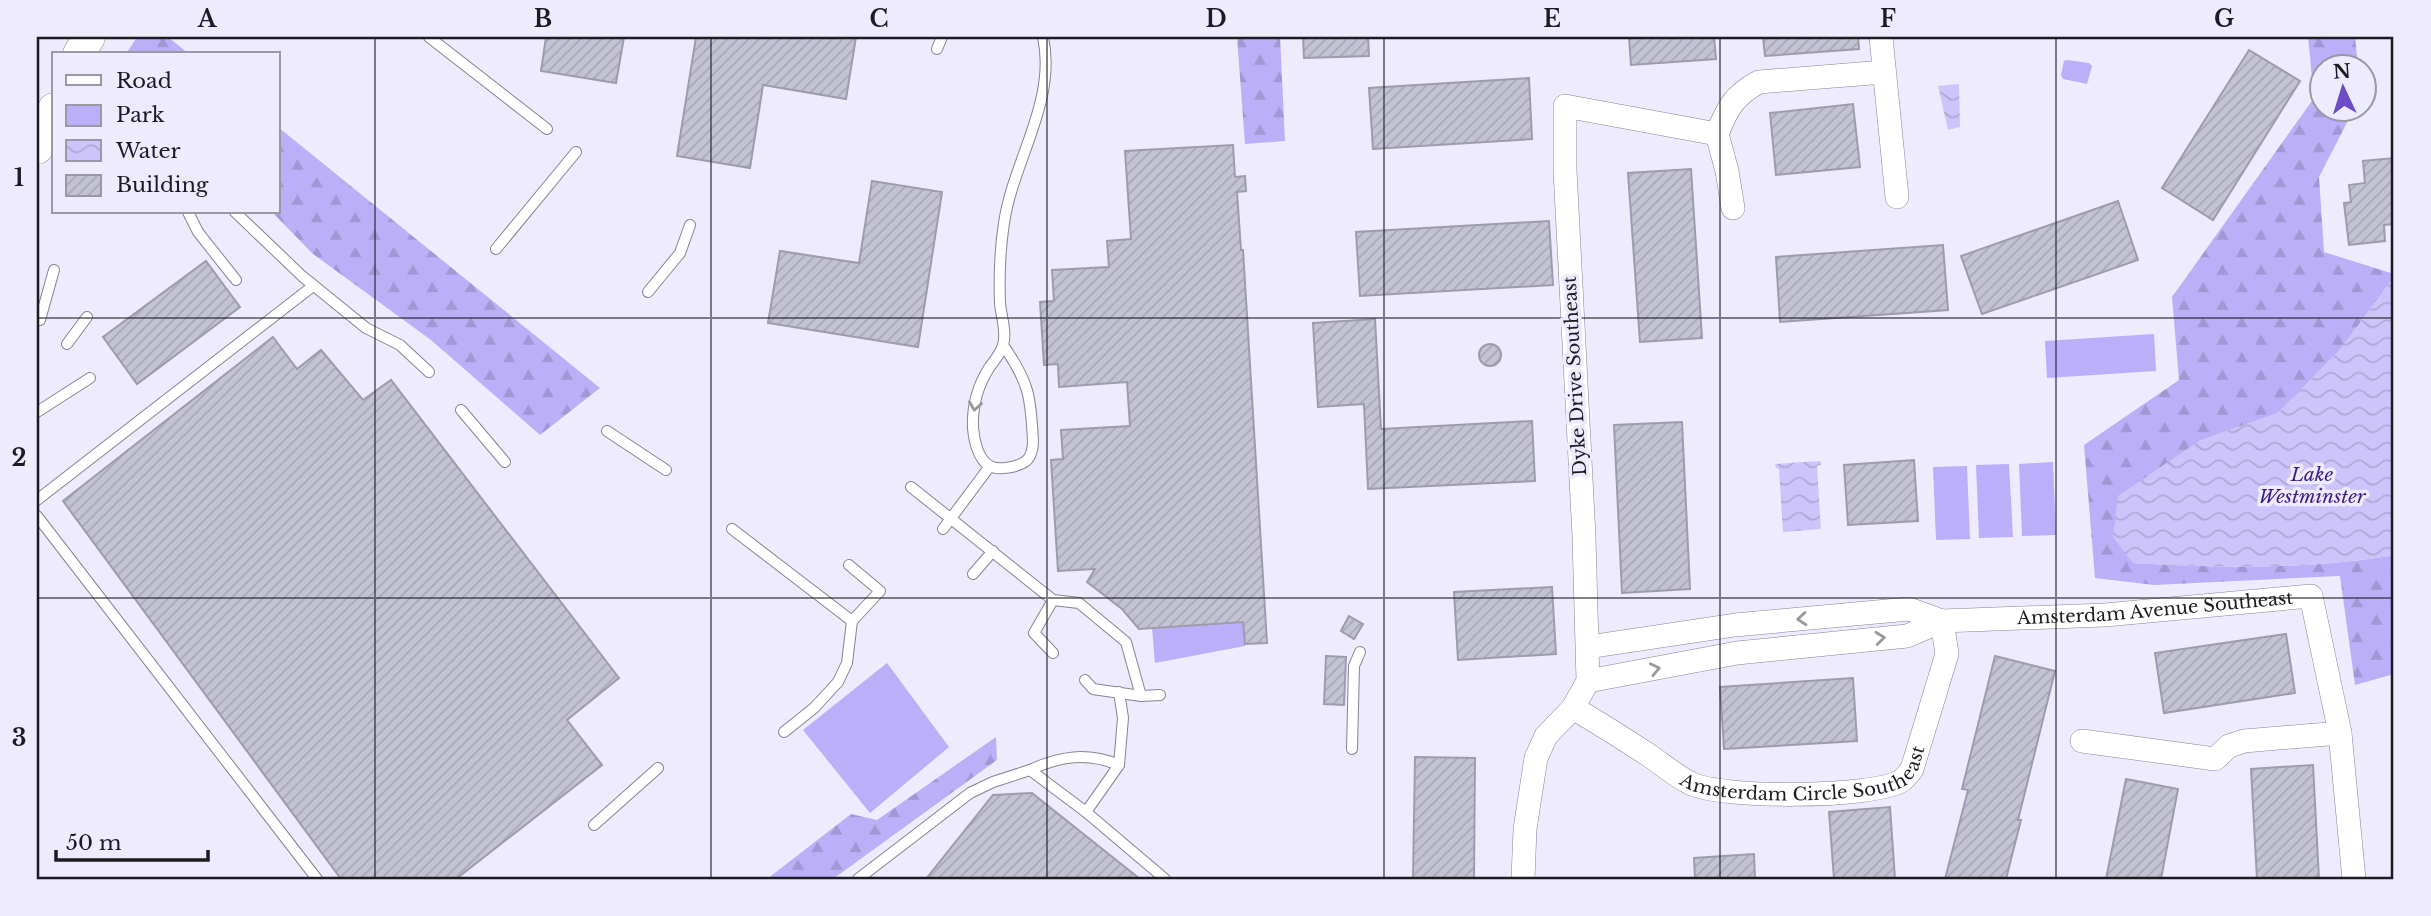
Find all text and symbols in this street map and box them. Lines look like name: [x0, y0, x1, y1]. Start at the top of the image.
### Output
text: A: [197, 5, 218, 33]
text: B: [534, 5, 552, 33]
text: C: [870, 5, 888, 33]
text: D: [1205, 5, 1227, 33]
text: E: [1543, 5, 1561, 33]
text: F: [1880, 5, 1896, 33]
text: G: [2214, 5, 2234, 33]
legend: [52, 52, 280, 214]
north arrow: [2308, 52, 2378, 122]
text: N: [2332, 59, 2352, 84]
text: Road: [116, 68, 172, 94]
text: Park: [116, 102, 165, 128]
text: Water: [115, 138, 180, 164]
text: 1: [14, 164, 24, 192]
text: Building: [116, 172, 209, 198]
street label: Dyke Drive Southeast: [1559, 276, 1591, 476]
one-way arrow: [967, 400, 982, 412]
text: 2: [12, 444, 26, 472]
water label: Lake Westminster: [2258, 463, 2367, 508]
street label: Amsterdam Avenue Southeast: [2016, 587, 2294, 629]
one-way arrow: [1797, 611, 1808, 626]
one-way arrow: [1874, 631, 1886, 646]
one-way arrow: [1649, 662, 1661, 677]
text: 3: [12, 724, 26, 752]
street label: Amsterdam Circle Southeast: [1675, 743, 1929, 805]
scale bar: [56, 818, 208, 862]
text: 50 m: [66, 830, 122, 856]

